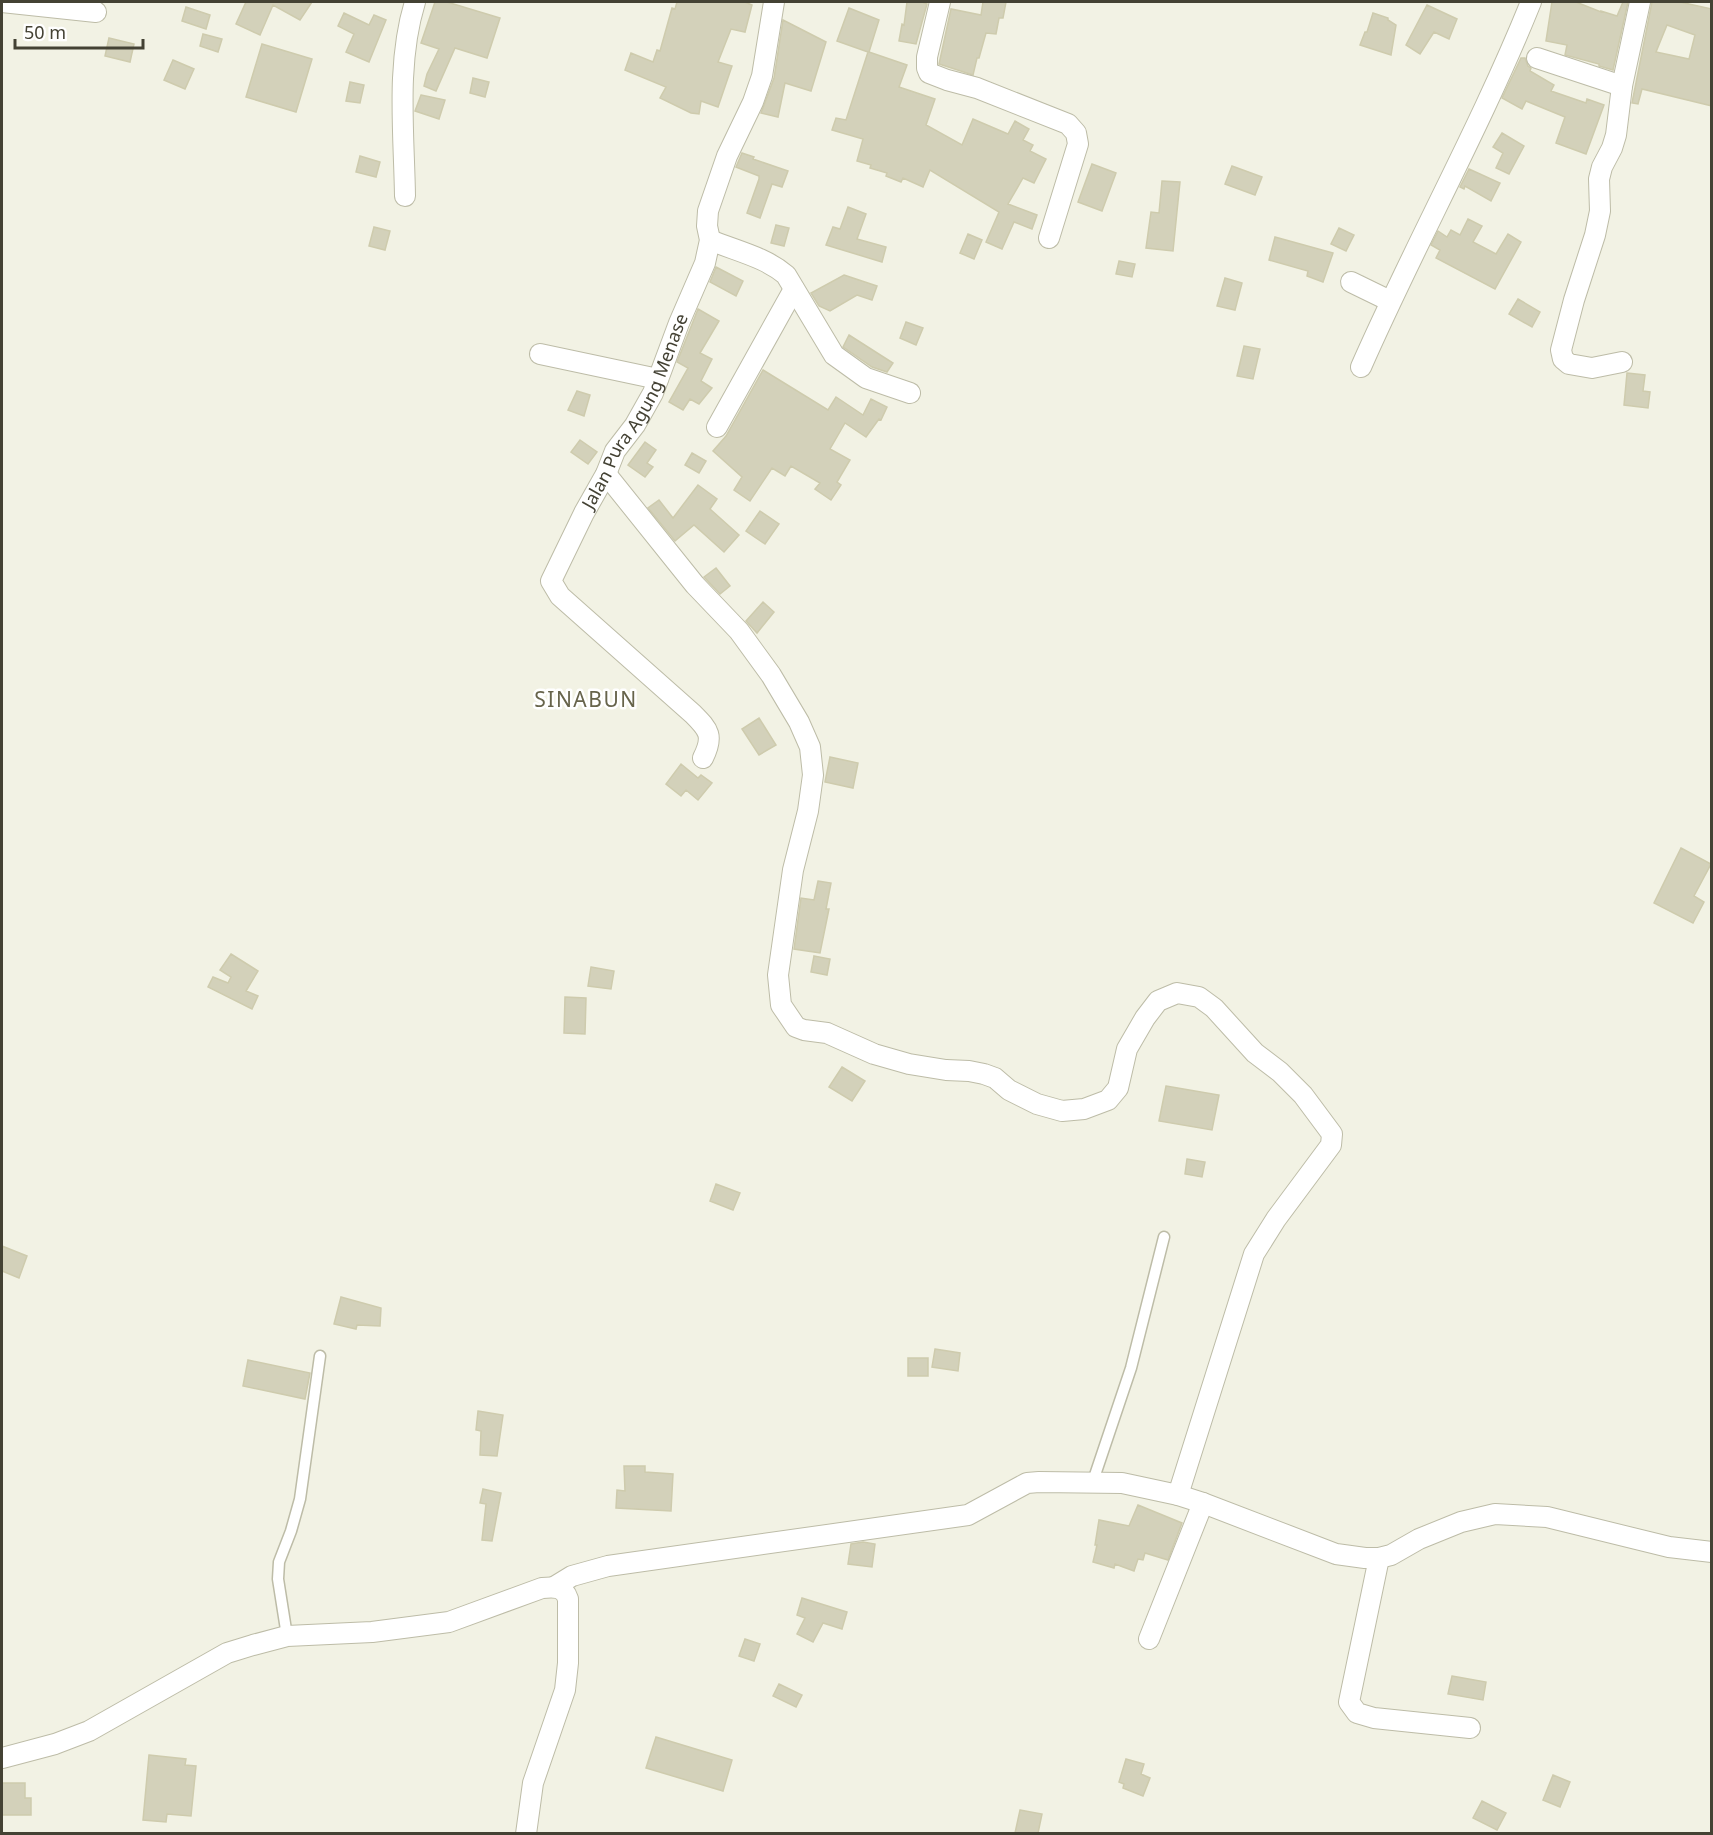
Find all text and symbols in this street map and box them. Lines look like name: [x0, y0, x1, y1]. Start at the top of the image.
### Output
scale bar: [15, 12, 142, 50]
text: 50 m: [24, 20, 66, 44]
street label: Jalan Pura Agung Menase: [575, 309, 693, 515]
district label: SINABUN: [534, 685, 638, 713]

